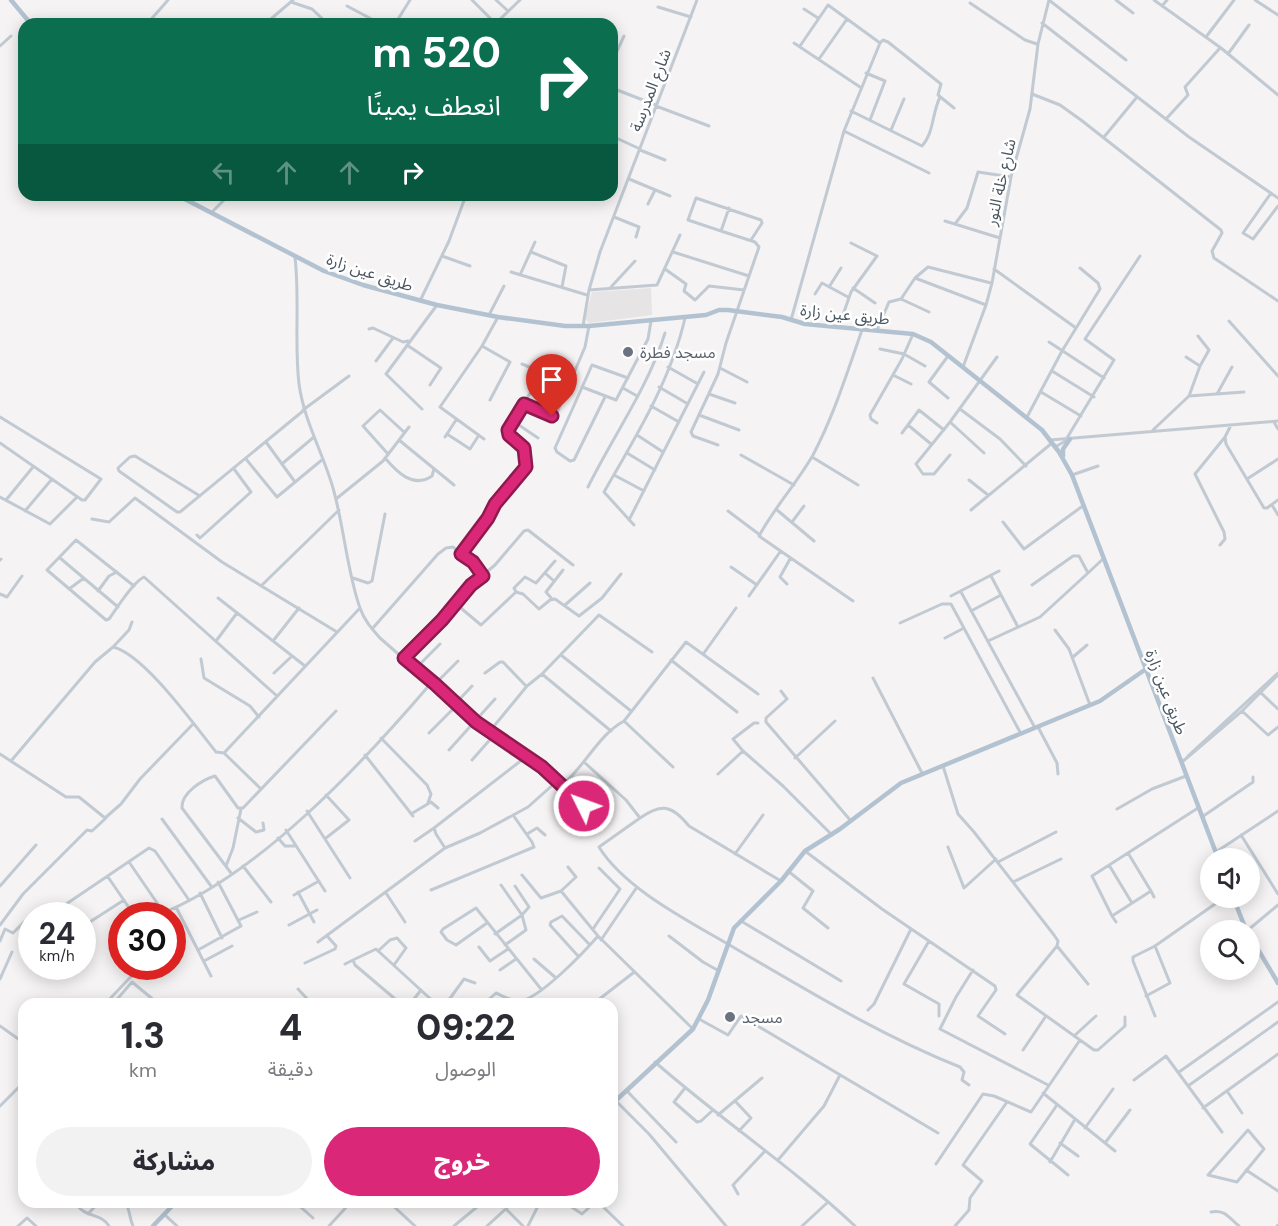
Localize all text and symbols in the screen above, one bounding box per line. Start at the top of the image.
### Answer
text: 520 m [372,25,501,80]
icon: right [522,42,600,120]
street label: شارع المدرسة [625,46,678,135]
text: انعطف يمينًا [366,88,501,123]
street label: شارع خلة النور [980,137,1023,229]
icon: left [207,156,240,189]
icon: ahead [270,156,303,189]
icon: ahead [333,156,366,189]
icon: right [396,156,429,189]
street label: طريق عين زارة [324,249,416,296]
street label: طريق عين زارة [799,299,891,330]
place label: مسجد فطرة [640,342,716,363]
marker: مسجد فطرة [621,345,635,359]
pin [526,354,577,416]
icon: arrive [535,363,568,396]
street label: طريق عين زارة [1141,647,1192,738]
position arrow [552,774,616,838]
map controls [1200,848,1260,980]
button: sound [1200,848,1260,908]
speed limit sign: 30 [108,902,186,980]
text: 24 [39,914,75,953]
button: search [1200,920,1260,980]
text: km/h [39,946,75,966]
text: 4 [279,1004,302,1051]
text: 09:22 [416,1004,515,1051]
place label: مسجد [742,1007,783,1028]
marker: مسجد [723,1010,737,1024]
text: 1.3 [121,1012,165,1059]
text: دقيقة [268,1056,313,1082]
text: الوصول [435,1056,496,1082]
text: km [129,1057,157,1083]
button: مشاركة [36,1127,312,1196]
button: خروج [324,1127,600,1196]

